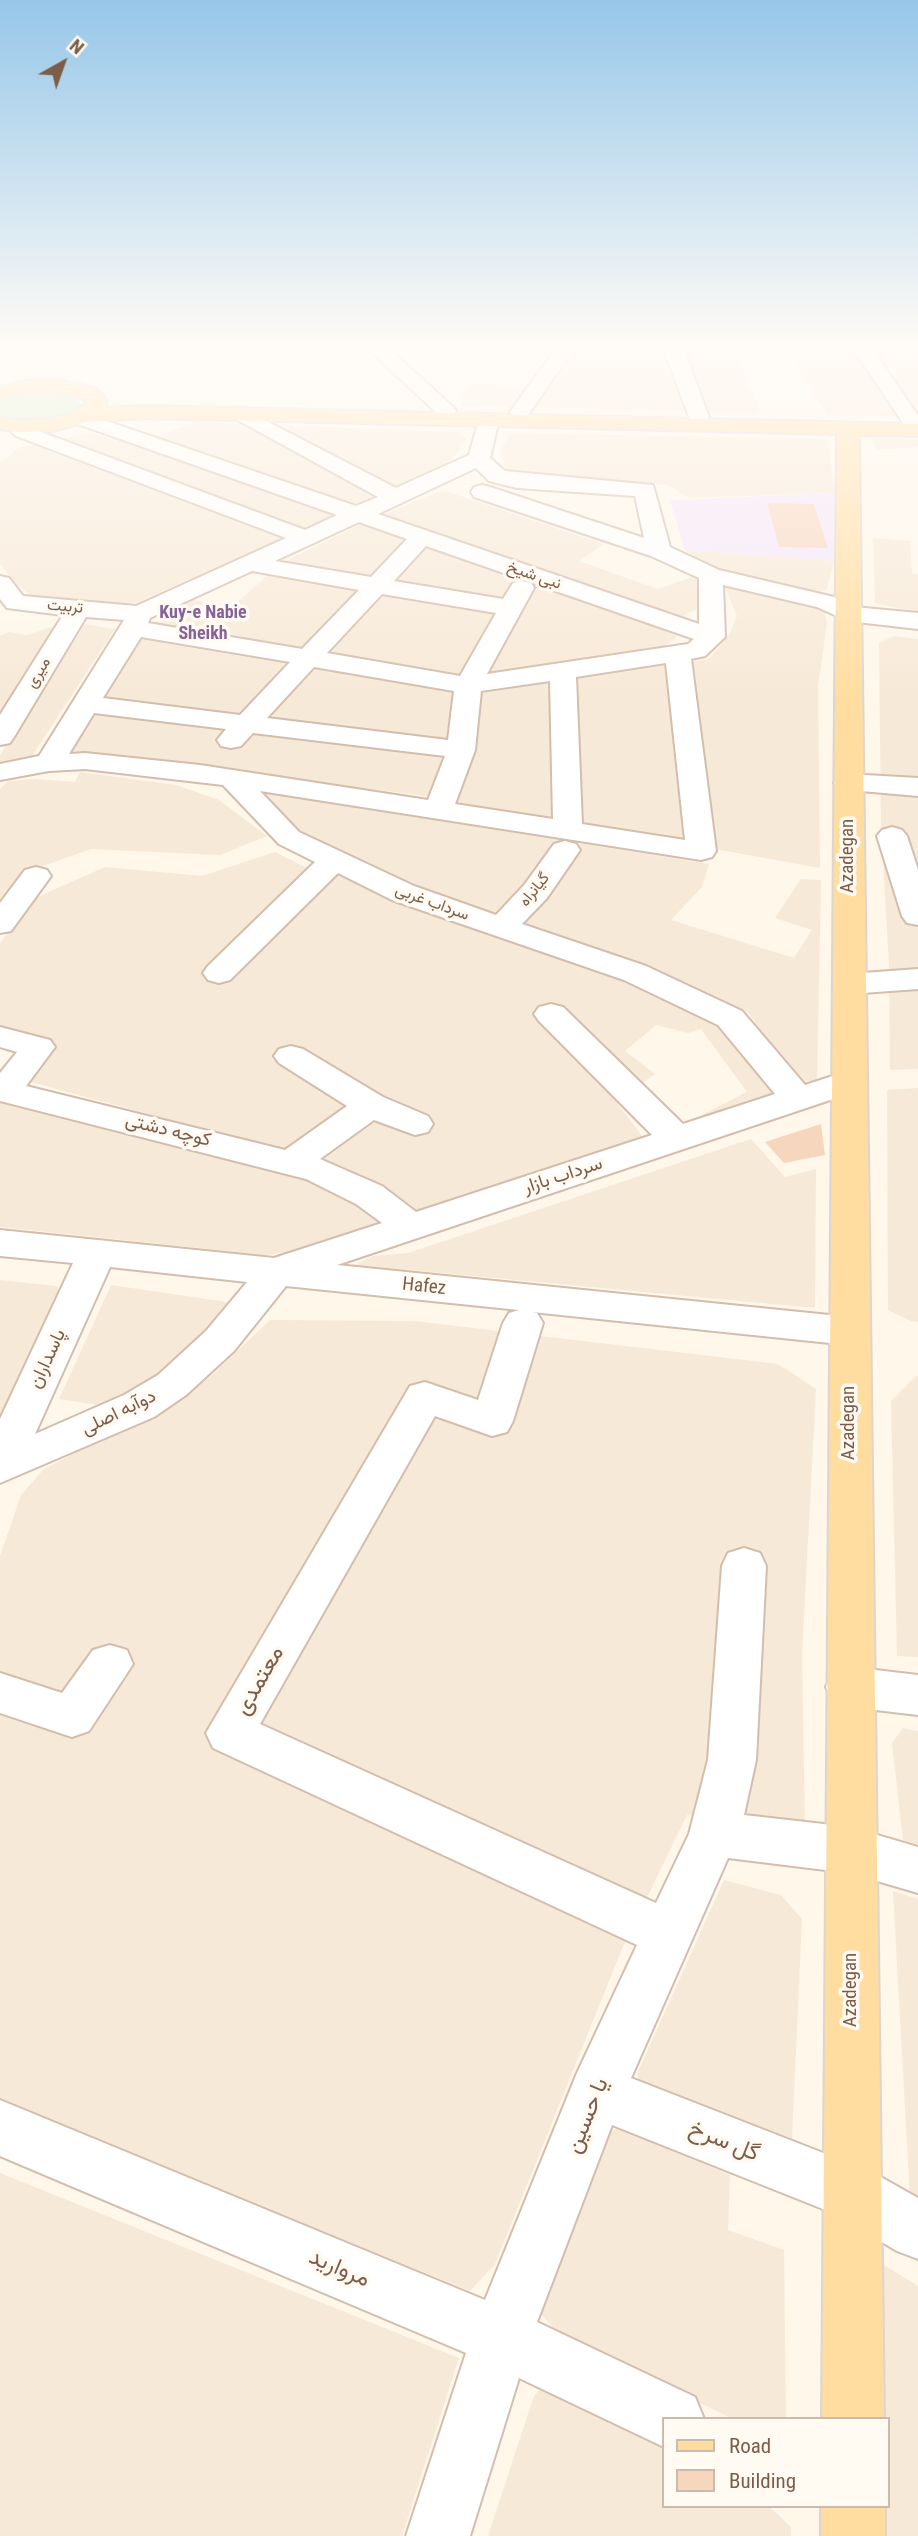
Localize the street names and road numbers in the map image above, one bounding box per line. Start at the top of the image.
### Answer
street label: نبی شیخ [504,558,564,594]
street label: تربیت [46,596,84,618]
street label: میری [22,654,56,692]
street label: Azadegan [837,819,859,893]
street label: گیانراه [516,869,554,911]
street label: سرداب غربی [392,881,472,925]
street label: کوچه دشتی [123,1109,213,1153]
street label: سرداب بازار [520,1152,606,1200]
street label: Hafez [401,1273,447,1301]
street label: پاسداران [24,1326,72,1392]
street label: دوآبه اصلی [78,1385,160,1441]
street label: Azadegan [838,1386,860,1460]
street label: معتمدی [229,1641,291,1721]
street label: Azadegan [840,1953,862,2027]
street label: یا حسین [560,2074,616,2158]
street label: گل سرخ [685,2115,763,2169]
street label: مروارید [304,2244,374,2294]

